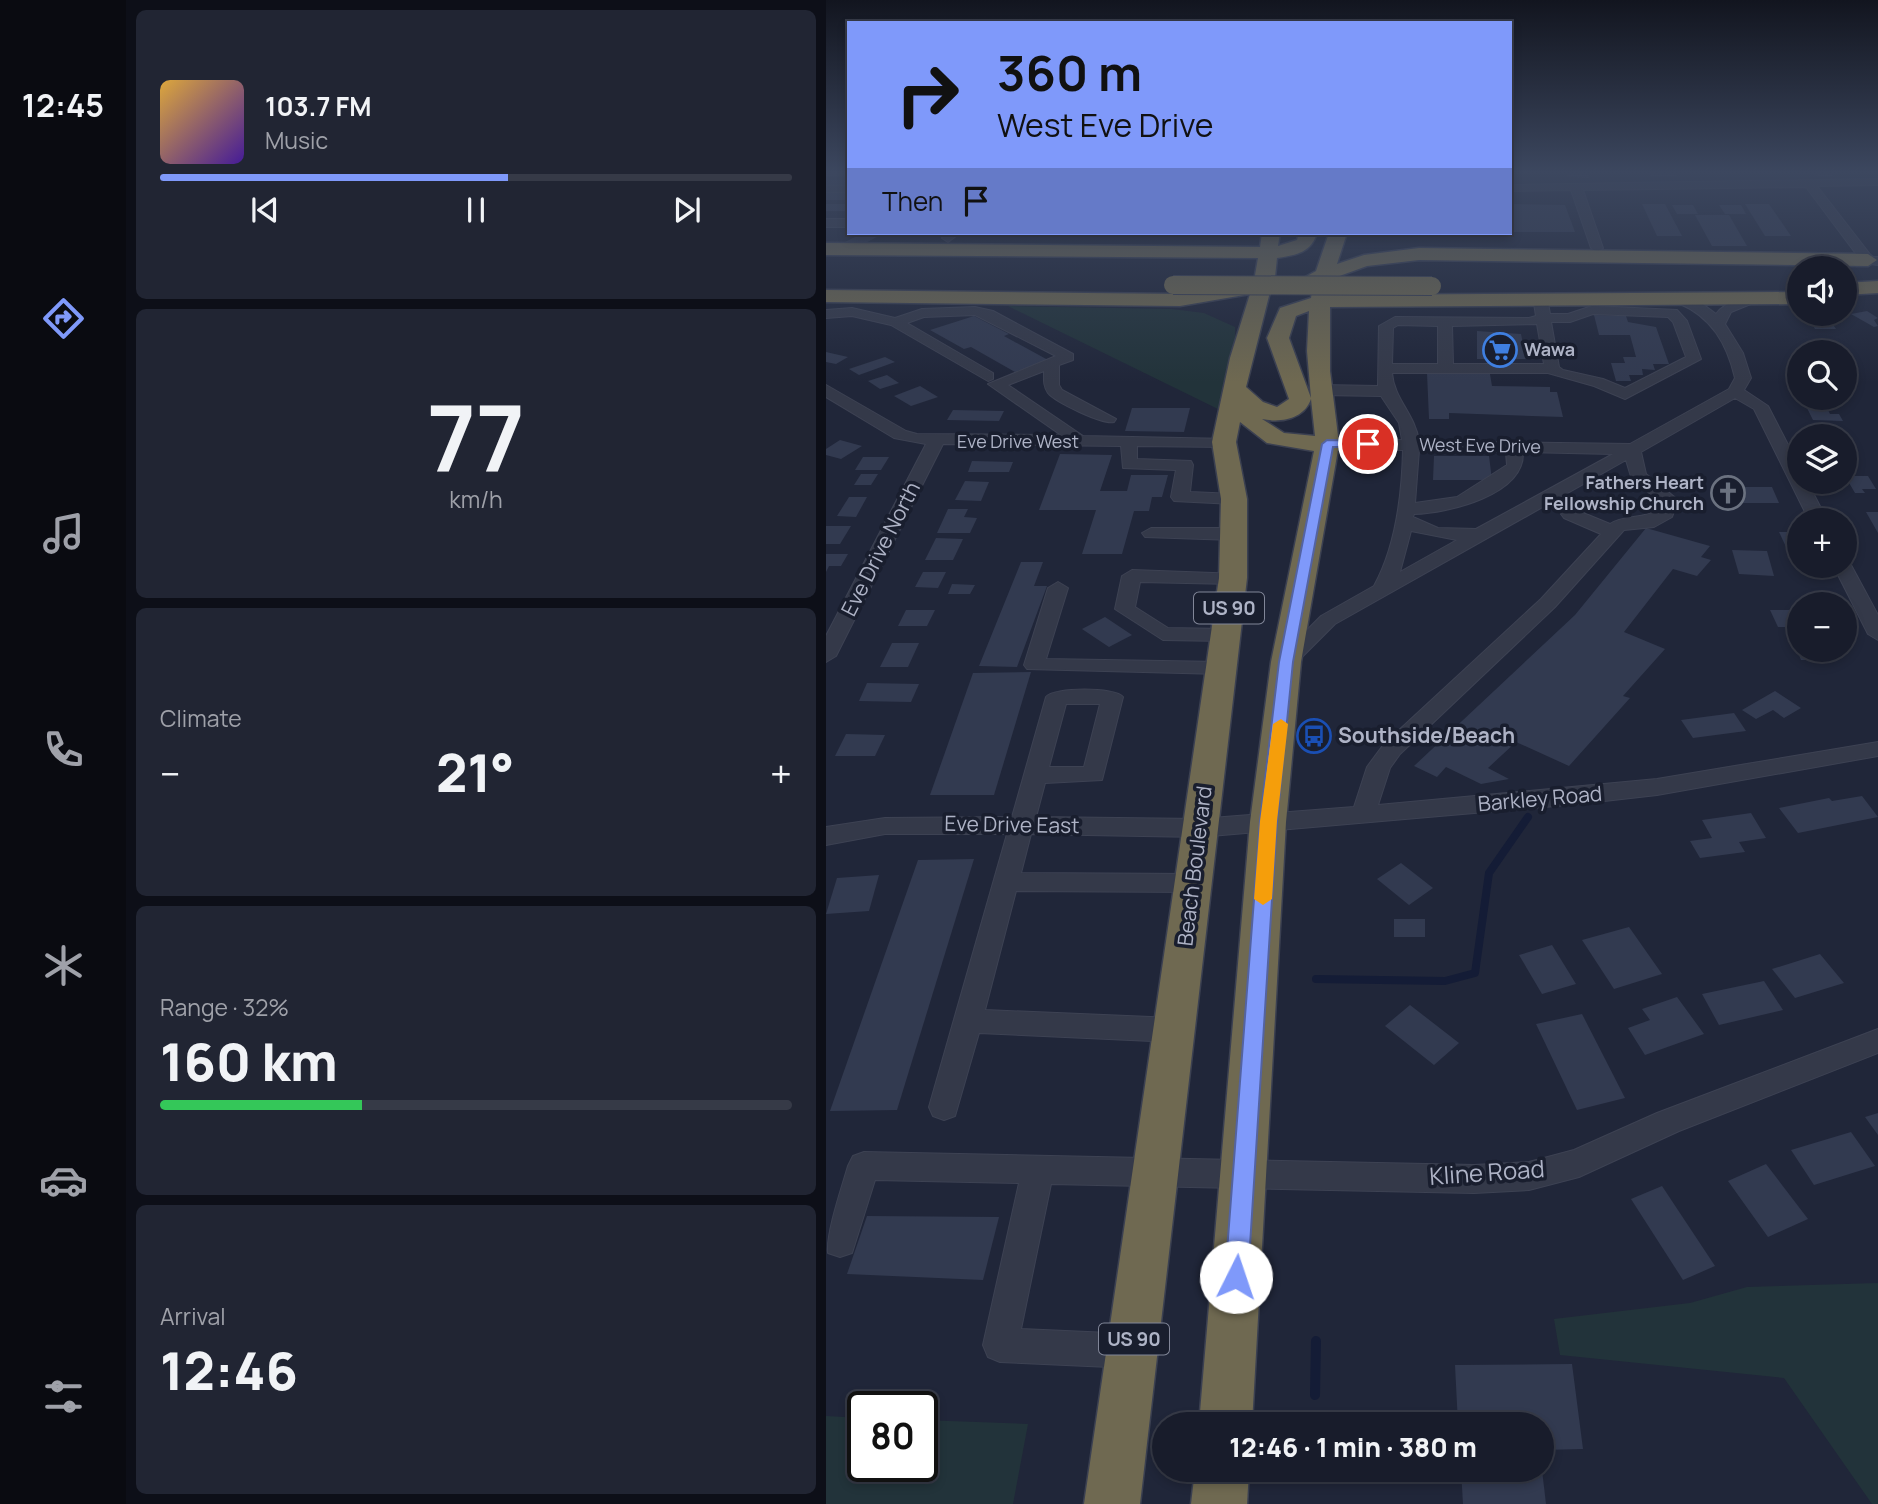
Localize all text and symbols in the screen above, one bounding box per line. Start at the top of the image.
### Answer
text: 360 m [997,39,1142,106]
icon: right [882,49,973,140]
text: 12:45 [22,83,104,127]
text: 103.7 FM [265,88,371,124]
text: West Eve Drive [997,103,1214,147]
text: Music [265,124,328,156]
icon: arrive [957,182,995,220]
text: Then [882,183,943,219]
icon: previous [246,191,284,229]
icon: pause [457,191,495,229]
icon: next [668,191,706,229]
map controls [1787,256,1857,662]
button: sound [1787,256,1857,326]
icon: directions [39,294,88,343]
supermarket icon: Wawa [1481,331,1519,369]
place label: Wawa [1524,337,1575,361]
button: search [1787,340,1857,410]
text: 77 [427,375,525,499]
pin [1338,414,1398,474]
button: layers [1787,424,1857,494]
icon: arrive [1349,425,1387,463]
street label: Eve Drive West [957,429,1079,453]
street label: West Eve Drive [1419,432,1541,458]
place label: Fathers Heart Fellowship Church [1544,470,1704,515]
church icon: Fathers Heart Fellowship Church [1709,474,1747,512]
street label: Eve Drive North [834,477,926,621]
text: km/h [449,483,503,515]
button: + [1787,508,1857,578]
icon: music [39,509,88,558]
button: − [1787,592,1857,662]
road number: US 90 [1194,593,1264,624]
text: Climate [160,702,242,734]
bus stop icon: Southside/Beach [1295,717,1333,755]
place label: Southside/Beach [1338,721,1515,749]
icon: phone [39,725,88,774]
text: 21° [436,737,515,808]
text: − [160,747,181,799]
text: + [770,747,792,799]
street label: Barkley Road [1477,779,1603,817]
street label: Beach Boulevard [1170,784,1218,947]
street label: Eve Drive East [944,809,1080,839]
icon: climate [39,941,88,990]
text: Range · 32% [160,991,289,1023]
text: 160 km [160,1026,338,1097]
street label: Kline Road [1428,1151,1546,1192]
icon: car [39,1156,88,1205]
position arrow [1199,1240,1273,1314]
text: Arrival [160,1300,226,1332]
road number: US 90 [1099,1324,1169,1354]
text: 12:46 [160,1335,298,1406]
icon: filters [39,1372,88,1421]
speed limit sign: 80 [847,1391,938,1482]
text: 12:46 · 1 min · 380 m [1229,1429,1477,1465]

